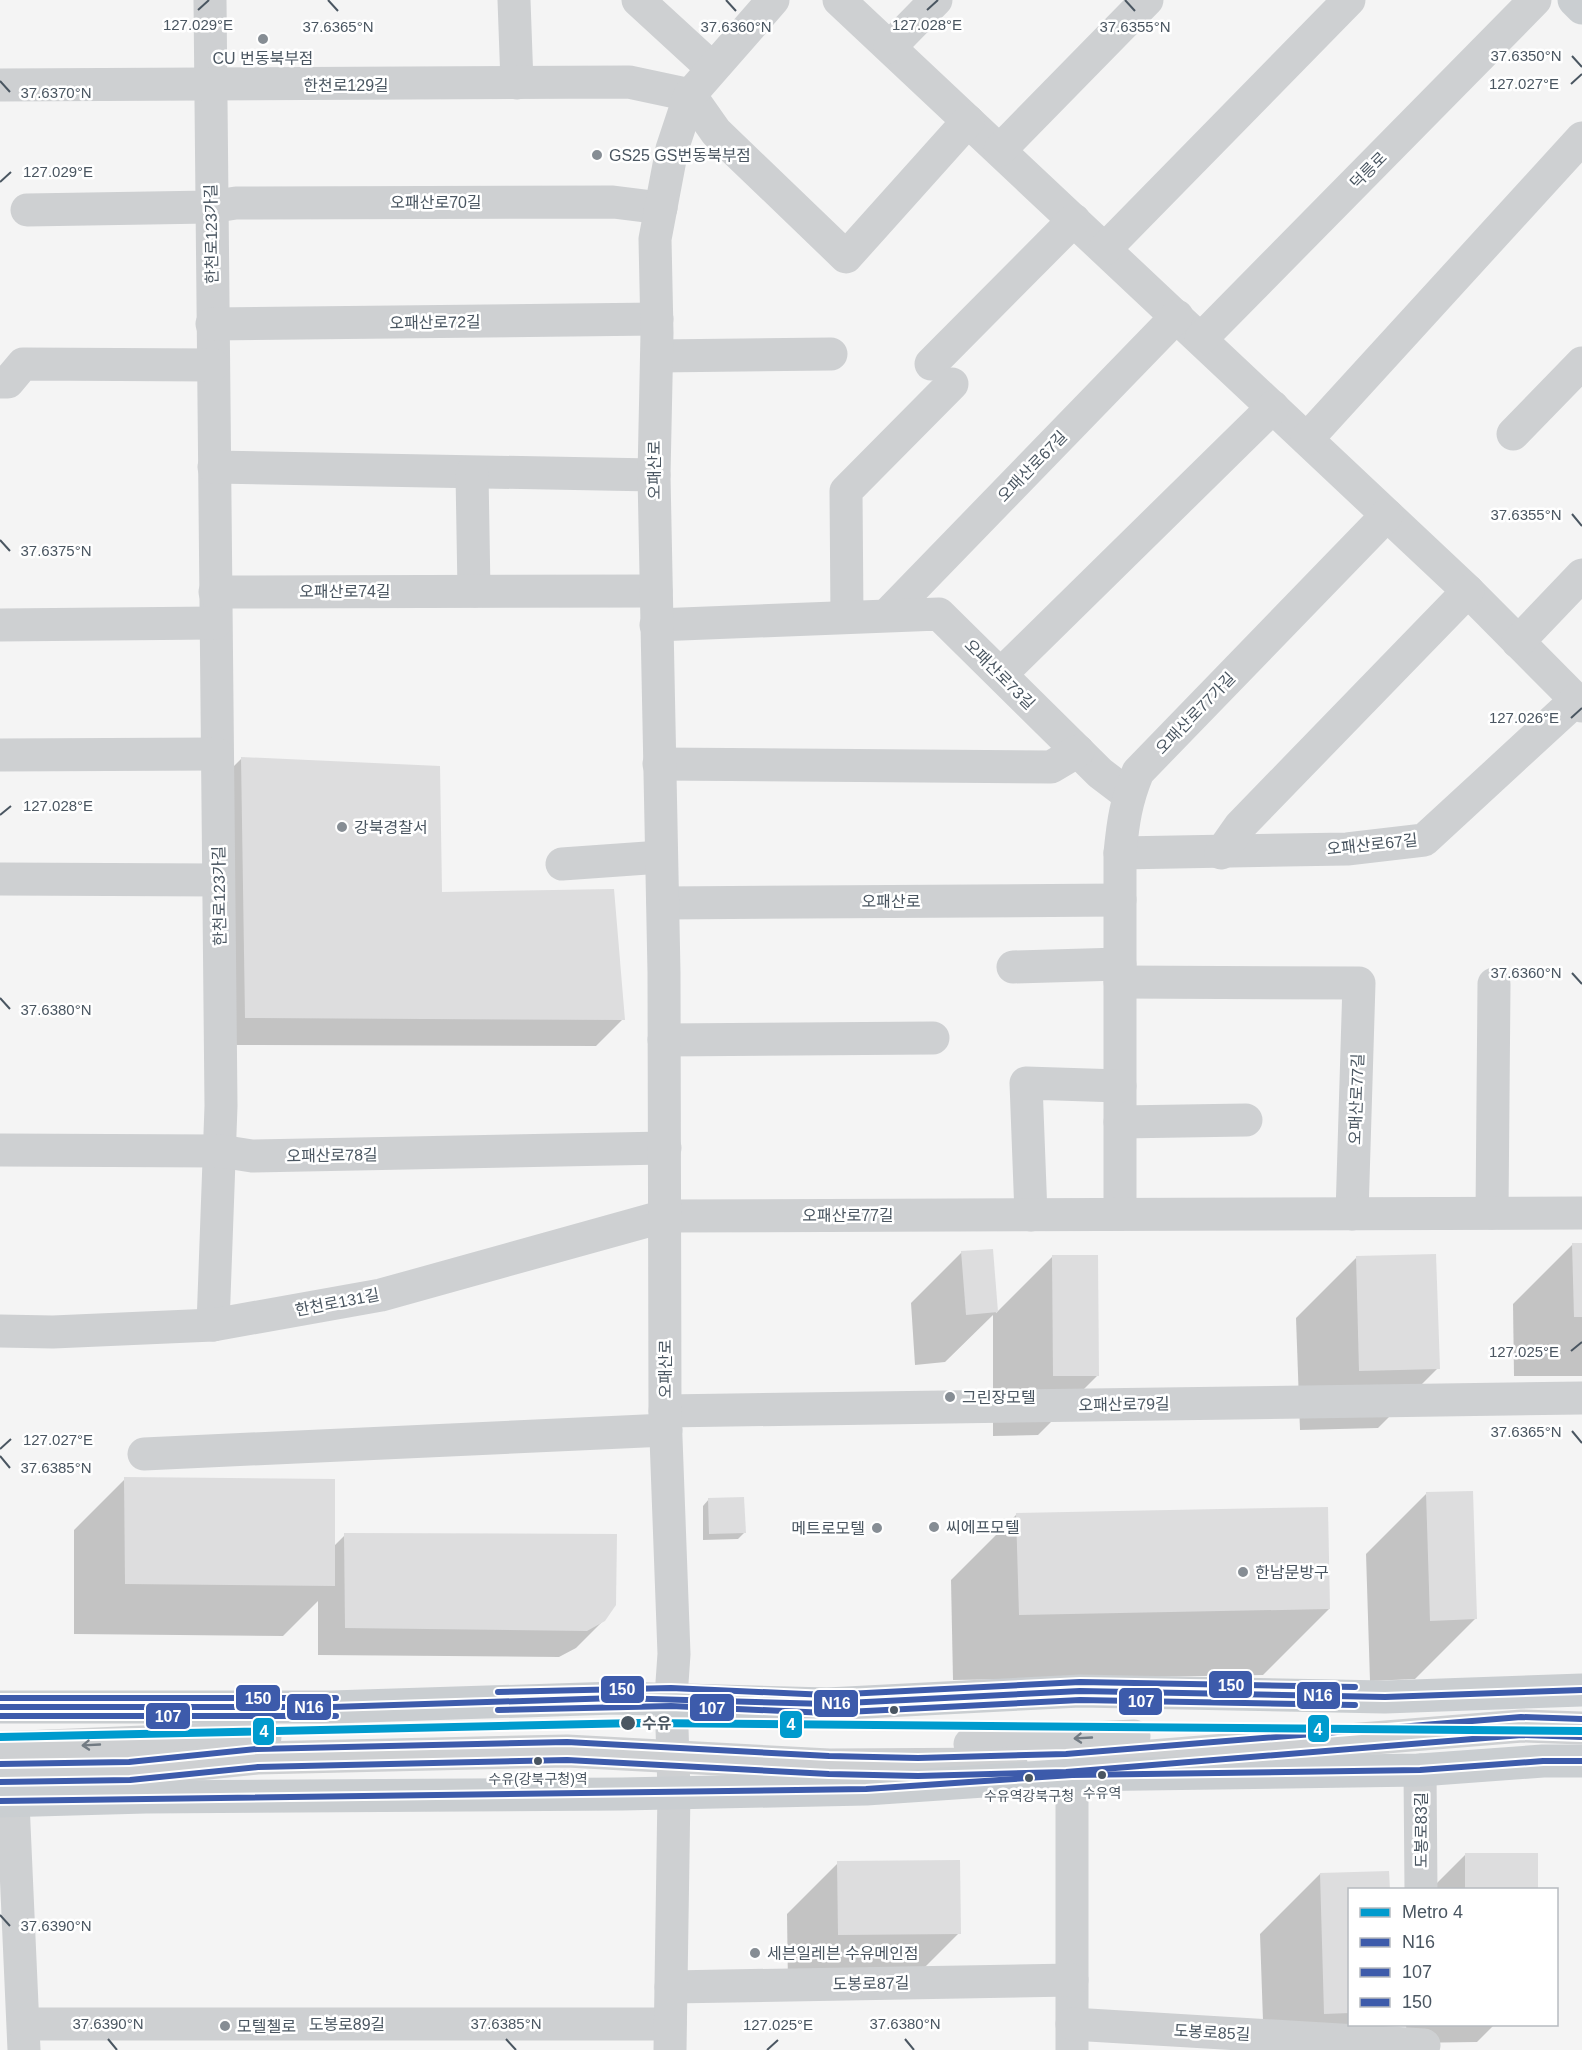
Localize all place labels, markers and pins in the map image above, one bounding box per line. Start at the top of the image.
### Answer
marker: CU 번동북부점 [256,32,270,46]
place label: CU 번동북부점 [212,50,314,67]
place label: GS25 GS번동북부점 [609,147,751,164]
marker: GS25 GS번동북부점 [590,148,604,162]
place label: 강북경찰서 [354,819,428,836]
marker: 강북경찰서 [335,820,349,834]
place label: 그린장모텔 [962,1389,1036,1406]
marker: 그린장모텔 [943,1390,957,1404]
place label: 씨에프모텔 [946,1519,1020,1536]
place label: 메트로모텔 [791,1520,865,1537]
marker: 씨에프모텔 [927,1520,941,1534]
marker: 메트로모텔 [870,1521,884,1535]
place label: 한남문방구 [1255,1564,1329,1581]
marker: 한남문방구 [1236,1565,1250,1579]
unlabelled marker [888,1704,900,1716]
marker: 수유 [619,1714,637,1732]
place label: 수유 [642,1715,672,1732]
marker: 수유(강북구청)역 [532,1755,544,1767]
marker: 수유역 [1096,1769,1108,1781]
place label: 수유(강북구청)역 [488,1771,588,1787]
marker: 수유역강북구청 [1023,1772,1035,1784]
place label: 수유역 [1083,1785,1121,1801]
place label: 수유역강북구청 [984,1788,1074,1804]
place label: 세븐일레븐 수유메인점 [767,1945,919,1962]
marker: 세븐일레븐 수유메인점 [748,1946,762,1960]
place label: 모텔첼로 [237,2018,296,2035]
marker: 모텔첼로 [218,2019,232,2033]

